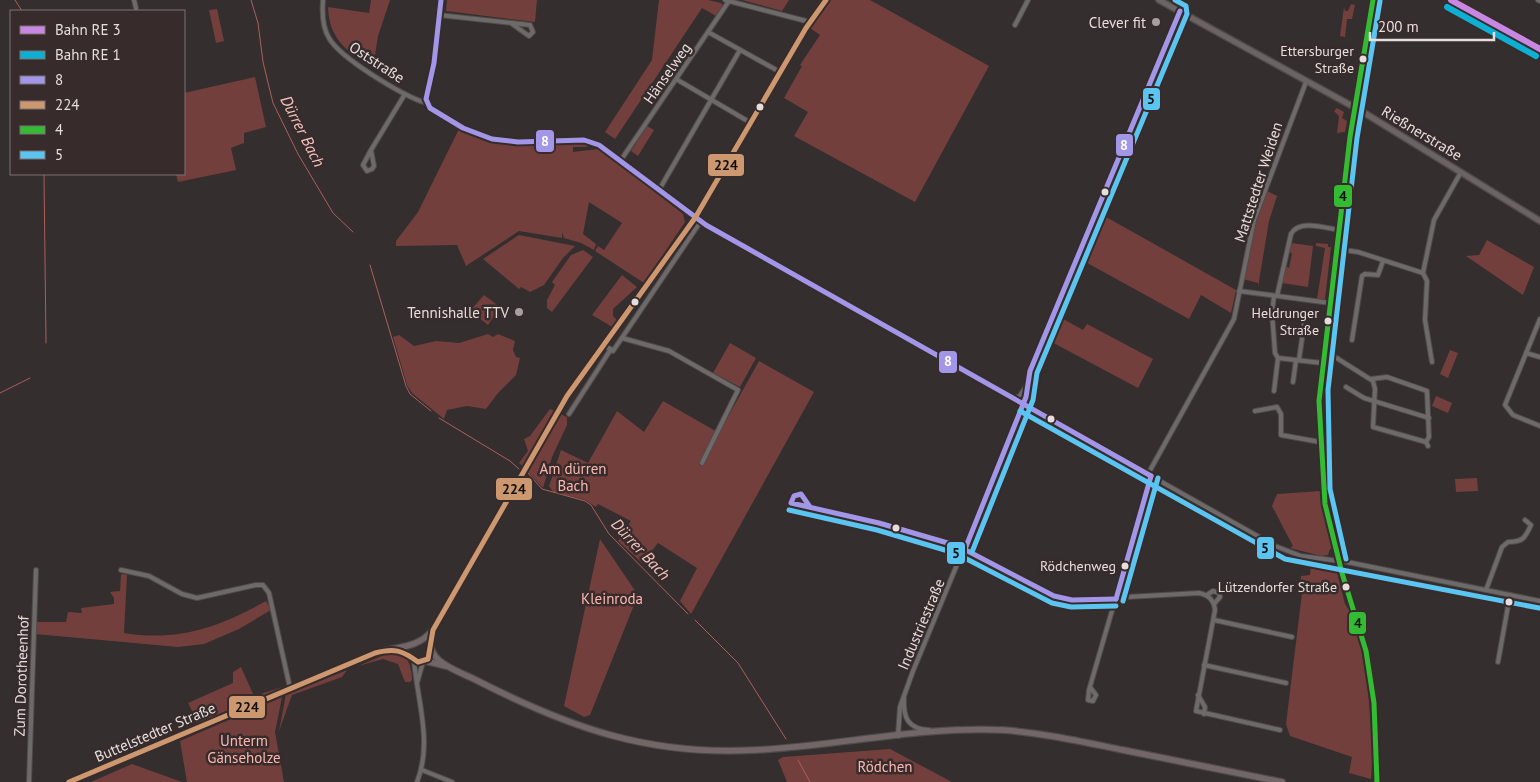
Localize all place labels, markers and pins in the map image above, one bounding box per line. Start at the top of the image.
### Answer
place label: Clever fit [1089,13,1146,32]
marker: Clever fit [1150,16,1162,28]
place label: Ettersburger Straße [1280,42,1354,77]
marker: Ettersburger Straße [1358,54,1368,64]
unlabelled marker [755,102,765,112]
unlabelled marker [1100,187,1110,197]
unlabelled marker [630,297,640,307]
place label: Tennishalle TTV [407,303,509,322]
place label: Heldrunger Straße [1252,304,1319,339]
marker: Tennishalle TTV [513,306,525,318]
marker: Heldrunger Straße [1323,316,1333,326]
unlabelled marker [1046,414,1056,424]
unlabelled marker [891,523,901,533]
place label: Rödchenweg [1040,557,1116,575]
marker: Rödchenweg [1120,561,1130,571]
place label: Lützendorfer Straße [1218,578,1337,596]
marker: Lützendorfer Straße [1341,582,1351,592]
unlabelled marker [1504,597,1514,607]

